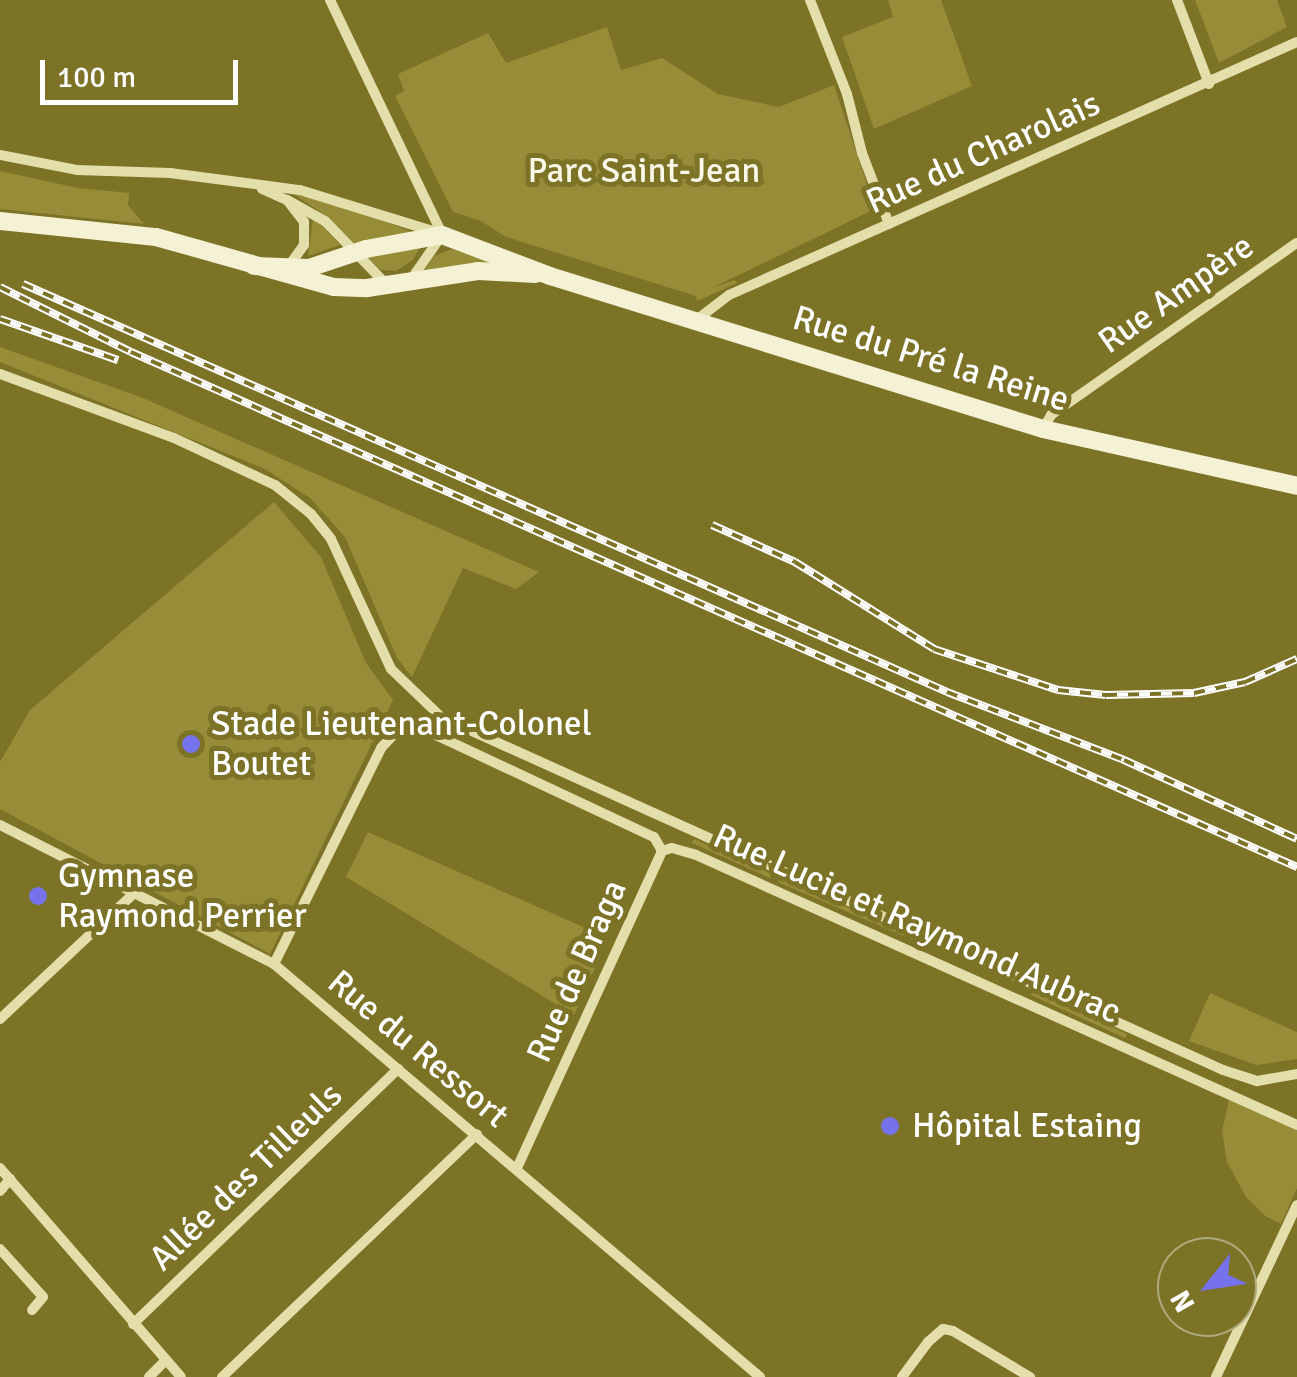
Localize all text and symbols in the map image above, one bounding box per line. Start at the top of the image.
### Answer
scale bar [45,40,242,102]
text: 100 m [57,59,136,96]
street label: Rue du Charolais [860,83,1106,223]
park label: Parc Saint-Jean [528,150,760,192]
street label: Rue Ampère [1090,225,1262,363]
street label: Rue du Pré la Reine [788,297,1074,421]
place label: Stade Lieutenant-Colonel Boutet [211,703,592,785]
marker: Stade Lieutenant-Colonel Boutet [180,733,202,755]
street label: Rue Lucie et Raymond Aubrac [707,815,1127,1033]
place label: Gymnase Raymond Perrier [58,855,307,937]
street label: Rue de Braga [518,873,636,1069]
marker: Gymnase Raymond Perrier [27,885,49,907]
street label: Rue du Ressort [319,961,517,1137]
street label: Allée des Tilleuls [141,1075,351,1279]
place label: Hôpital Estaing [912,1105,1142,1147]
marker: Hôpital Estaing [877,1113,903,1139]
north arrow [1157,1237,1257,1337]
text: N [1163,1284,1202,1318]

